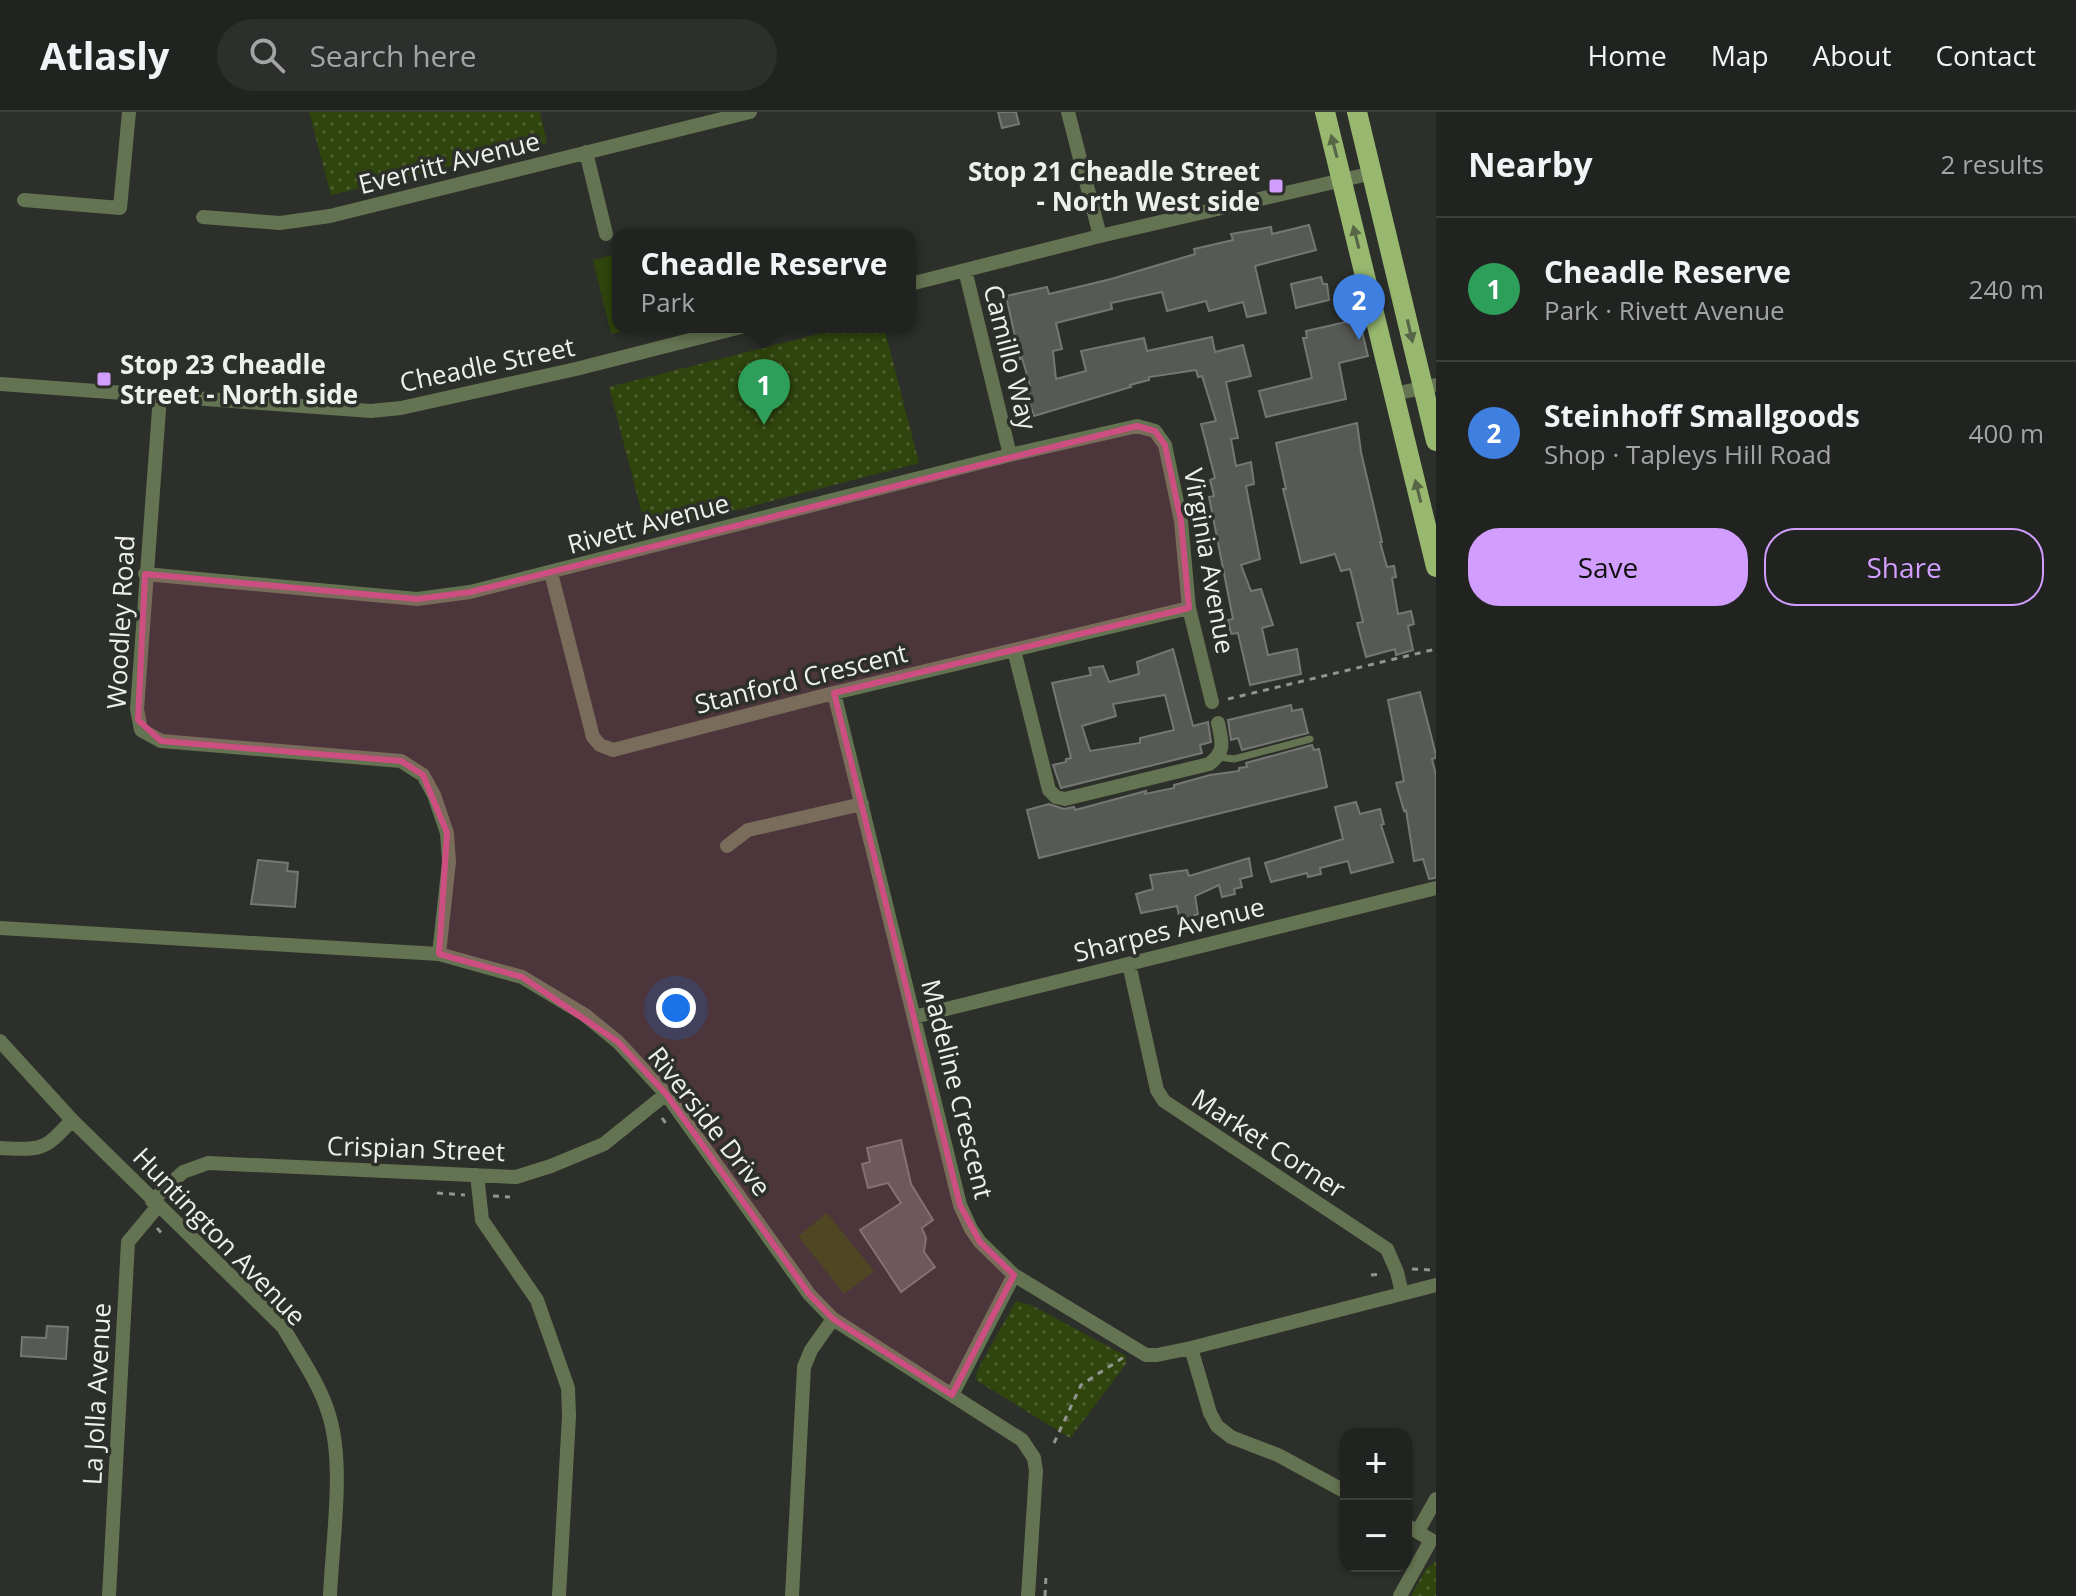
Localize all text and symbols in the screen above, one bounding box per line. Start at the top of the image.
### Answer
search box [217,19,777,91]
text: Atlasly [40,29,169,81]
icon: search [245,33,289,77]
text: Search here [309,35,477,76]
text: Home [1588,36,1667,74]
text: Map [1711,36,1769,74]
text: About [1813,36,1891,74]
text: Contact [1935,36,2036,74]
street label: Everritt Avenue [355,122,543,202]
one-way arrow [1327,133,1339,158]
text: Nearby [1468,141,1593,187]
text: 2 results [1941,146,2044,182]
place label: Stop 21 Cheadle Street - North West side [968,153,1260,219]
marker: Stop 21 Cheadle Street - North West side [1267,177,1285,195]
one-way arrow [1350,224,1362,249]
popup [612,229,916,333]
text: Cheadle Reserve [641,243,887,284]
text: Cheadle Reserve [1544,251,1791,292]
text: 1 [1487,271,1501,307]
text: 240 m [1969,271,2044,307]
pin: 2 [1333,274,1385,340]
street label: Camillo Way [976,281,1047,434]
text: Park [641,284,695,320]
text: Park · Rivett Avenue [1544,292,1785,328]
one-way arrow [1404,318,1416,343]
street label: Cheadle Street [396,328,578,400]
place label: Stop 23 Cheadle Street - North side [120,346,358,412]
pin: 1 [738,359,790,425]
marker: Stop 23 Cheadle Street - North side [95,370,113,388]
text: Steinhoff Smallgoods [1544,395,1860,436]
text: 2 [1487,415,1501,451]
text: 400 m [1969,415,2044,451]
text: Shop · Tapleys Hill Road [1544,436,1832,472]
street label: Virginia Avenue [1176,465,1244,657]
one-way arrow [1411,478,1424,503]
street label: Rivett Avenue [563,484,733,562]
button: Save [1468,528,1748,606]
button: Share [1764,528,2044,606]
street label: Woodley Road [97,534,143,710]
street label: Stanford Crescent [691,634,911,722]
street label: Sharpes Avenue [1070,888,1268,970]
street label: Madeline Crescent [913,975,1003,1203]
your location [656,988,696,1028]
street label: Riverside Drive [640,1039,780,1203]
street label: Market Corner [1185,1080,1353,1206]
street label: Crispian Street [326,1127,506,1169]
street label: Huntington Avenue [125,1139,315,1333]
street label: La Jolla Avenue [73,1302,119,1486]
map controls [1340,1428,1412,1572]
button: + [1340,1428,1412,1500]
button: − [1340,1500,1412,1572]

